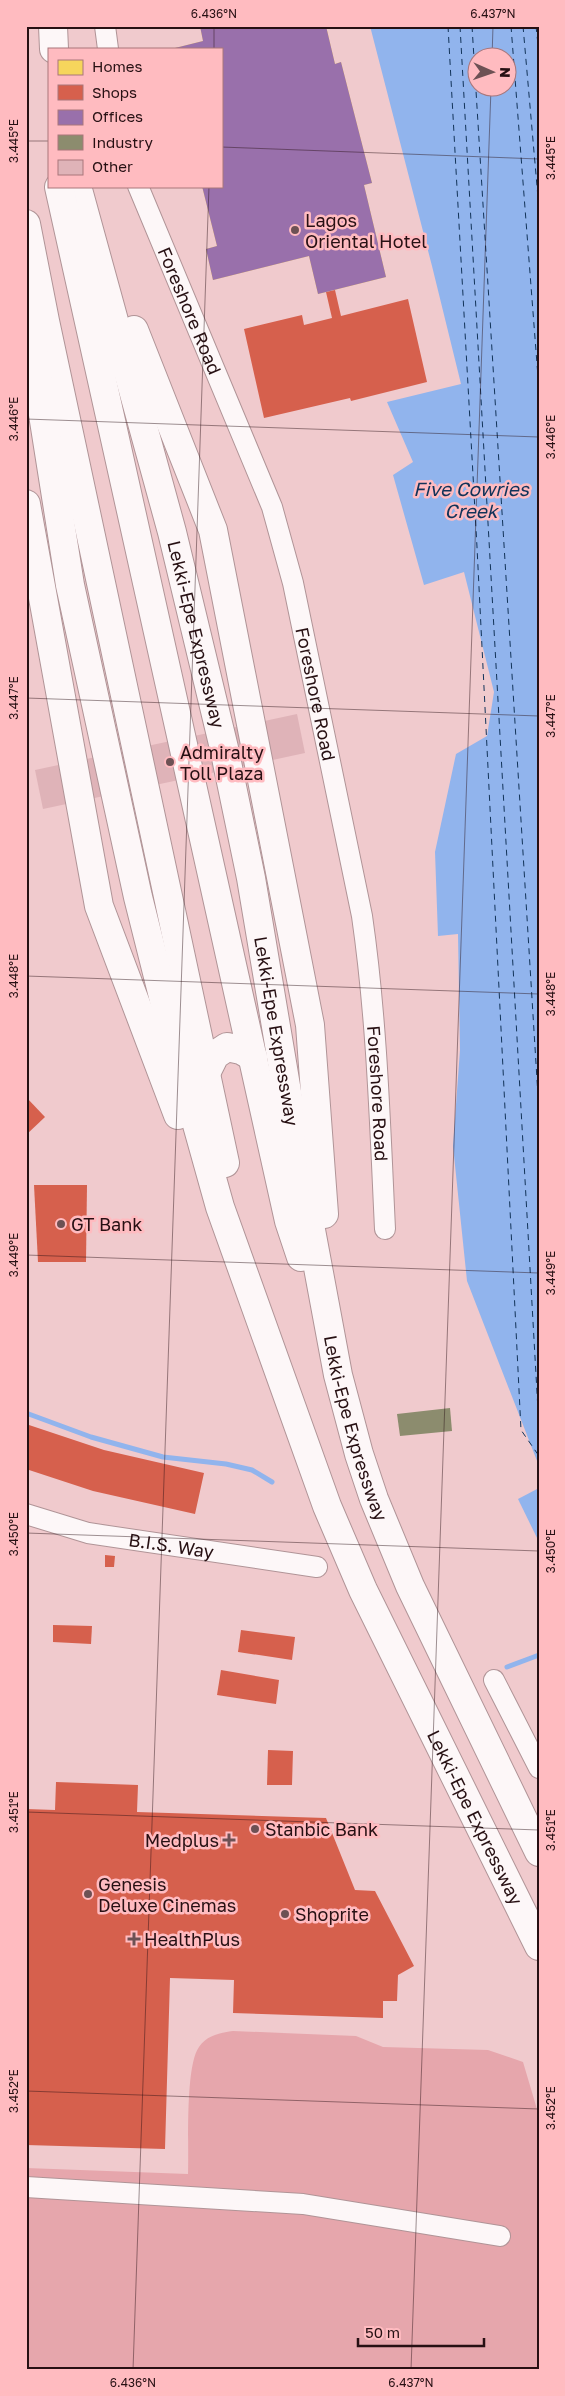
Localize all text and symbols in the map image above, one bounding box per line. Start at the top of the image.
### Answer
text: 6.436°N [191,6,237,21]
text: 6.437°N [470,6,516,21]
legend [48,48,222,188]
north arrow [468,48,518,98]
text: Homes [92,57,142,75]
text: N [497,67,514,78]
text: Shops [92,83,137,101]
text: Offices [92,107,143,125]
text: 3.445°E [6,119,21,163]
text: Industry [92,133,153,151]
text: 3.445°E [543,136,558,180]
text: Other [92,157,133,175]
place label: Lagos Oriental Hotel [305,209,427,252]
marker: Lagos Oriental Hotel [289,224,301,236]
street label: Foreshore Road [154,244,226,378]
text: 3.446°E [6,397,21,441]
text: 3.446°E [543,415,558,459]
water label: Five Cowries Creek [413,477,530,522]
street label: Lekki-Epe Expressway [163,538,230,730]
street label: Foreshore Road [291,625,341,763]
text: 3.447°E [6,676,21,720]
text: 3.447°E [543,694,558,738]
place label: Admiralty Toll Plaza [180,741,264,784]
marker: Admiralty Toll Plaza [164,756,176,768]
street label: Lekki-Epe Expressway [250,935,304,1128]
text: 3.448°E [6,954,21,998]
text: 3.448°E [543,972,558,1016]
street label: Foreshore Road [363,1025,393,1162]
place label: GT Bank [71,1213,142,1235]
marker: GT Bank [55,1218,67,1230]
text: 3.449°E [6,1233,21,1277]
text: 3.449°E [543,1251,558,1295]
street label: Lekki-Epe Expressway [320,1333,393,1524]
text: 3.450°E [6,1512,21,1556]
street label: B.I.S. Way [127,1528,215,1563]
text: 3.450°E [543,1529,558,1573]
street label: Lekki-Epe Expressway [423,1726,528,1908]
text: 3.451°E [6,1791,21,1833]
text: 3.451°E [543,1809,558,1851]
place label: Stanbic Bank [265,1818,378,1840]
marker: Stanbic Bank [249,1823,261,1835]
place label: Medplus [145,1829,219,1851]
marker: Medplus [223,1834,235,1846]
place label: Genesis Deluxe Cinemas [98,1873,236,1916]
marker: Genesis Deluxe Cinemas [82,1888,94,1900]
place label: Shoprite [295,1903,369,1925]
marker: Shoprite [279,1908,291,1920]
place label: HealthPlus [144,1928,240,1950]
marker: HealthPlus [128,1933,140,1945]
text: 3.452°E [6,2069,21,2113]
text: 3.452°E [543,2086,558,2130]
scale bar [358,2316,484,2348]
text: 50 m [365,2323,400,2341]
text: 6.436°N [110,2375,156,2390]
text: 6.437°N [388,2375,434,2390]

